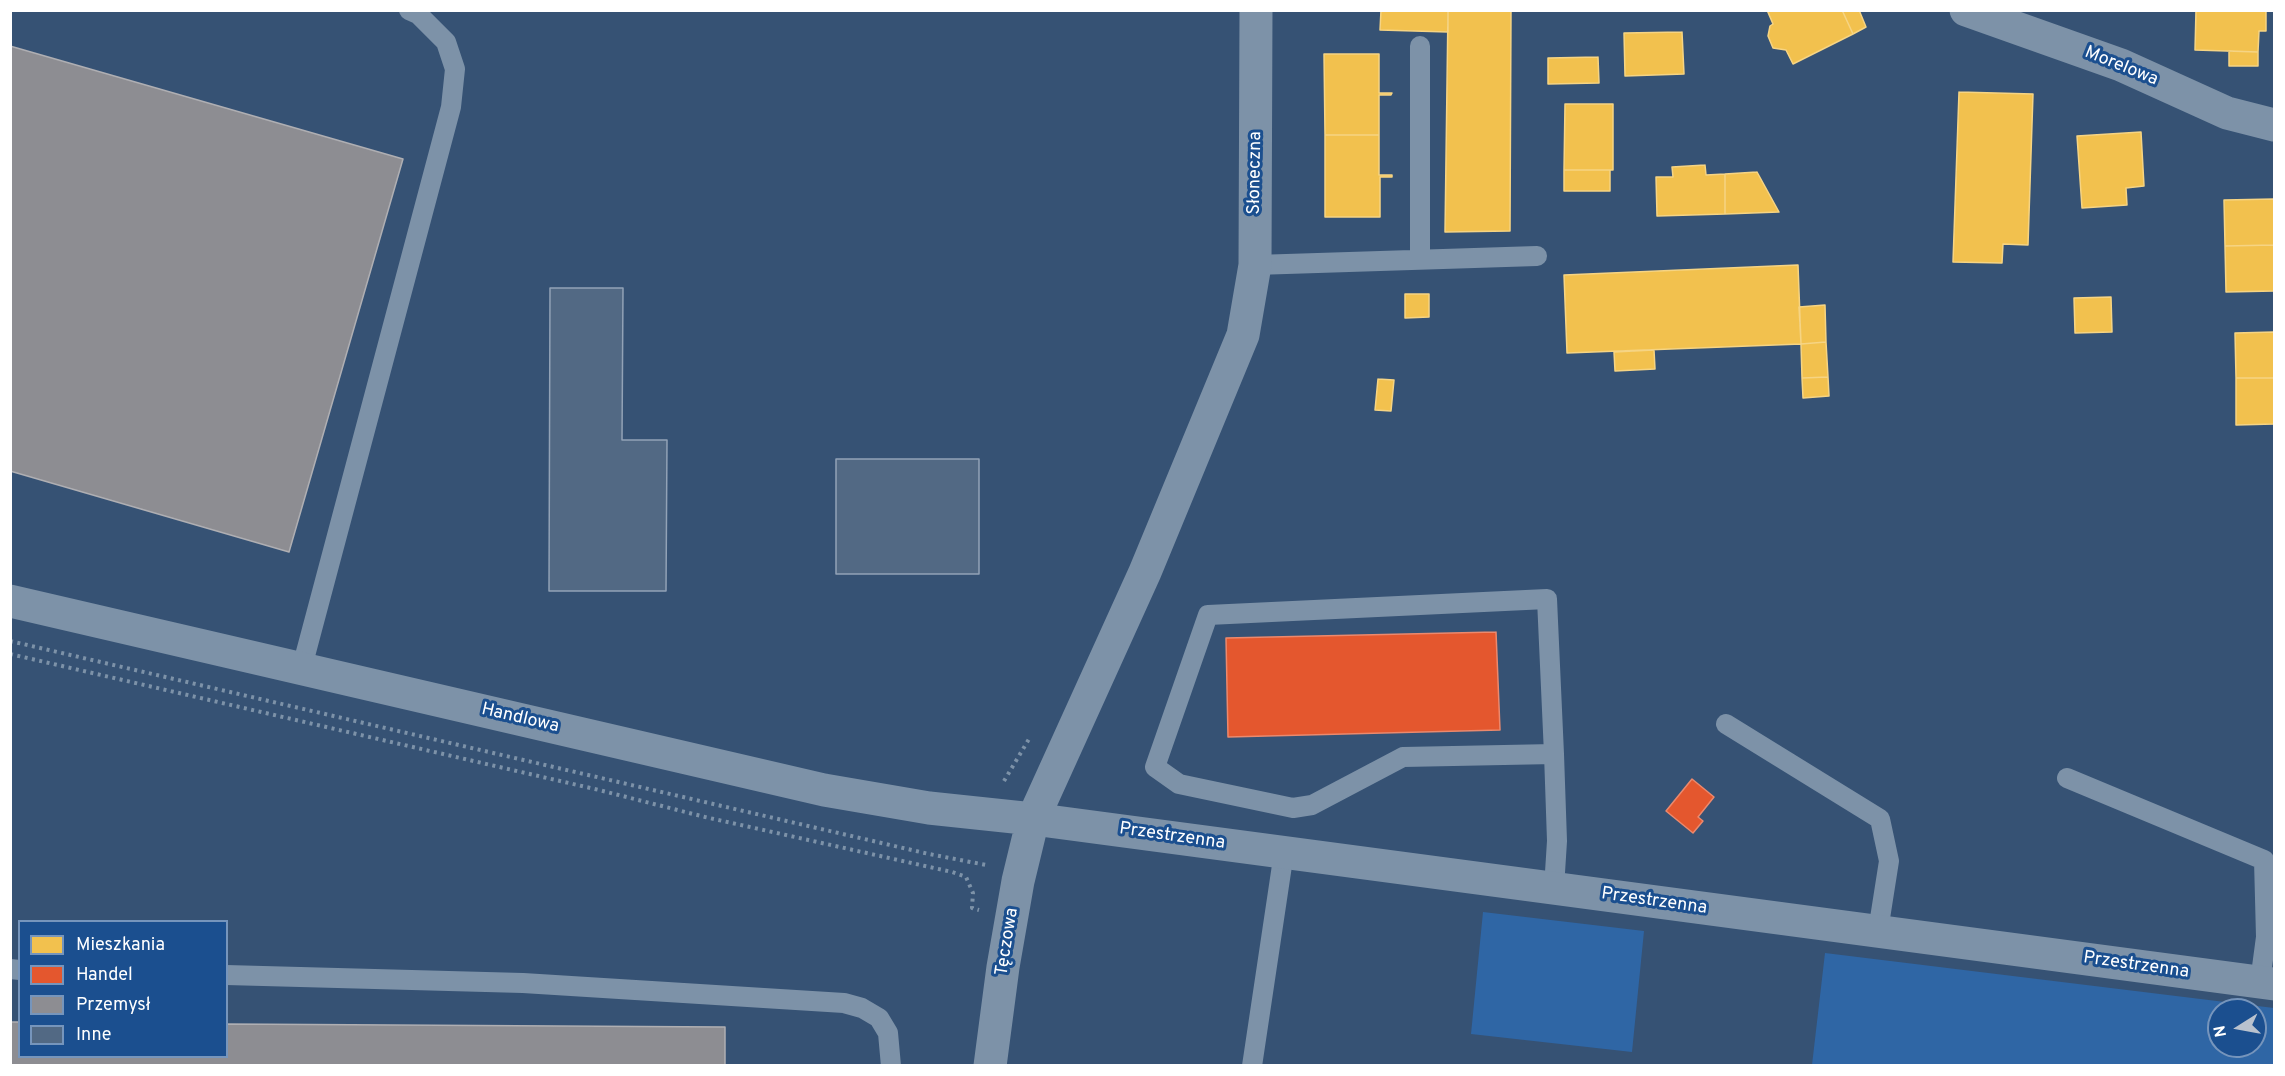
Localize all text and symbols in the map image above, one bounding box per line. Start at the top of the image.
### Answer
street label: Morelowa [2081,42,2161,92]
street label: Słoneczna [1244,131,1268,215]
street label: Handlowa [479,700,561,738]
street label: Przestrzenna [1118,819,1226,855]
street label: Przestrzenna [1600,884,1708,920]
street label: Tęczowa [992,906,1024,978]
legend [18,920,228,1058]
text: Mieszkania [76,934,165,957]
street label: Przestrzenna [2082,948,2190,984]
text: Handel [76,964,133,987]
text: Przemysł [76,994,151,1017]
north arrow [2207,998,2267,1058]
text: Inne [76,1024,112,1047]
text: N [2210,1024,2232,1039]

